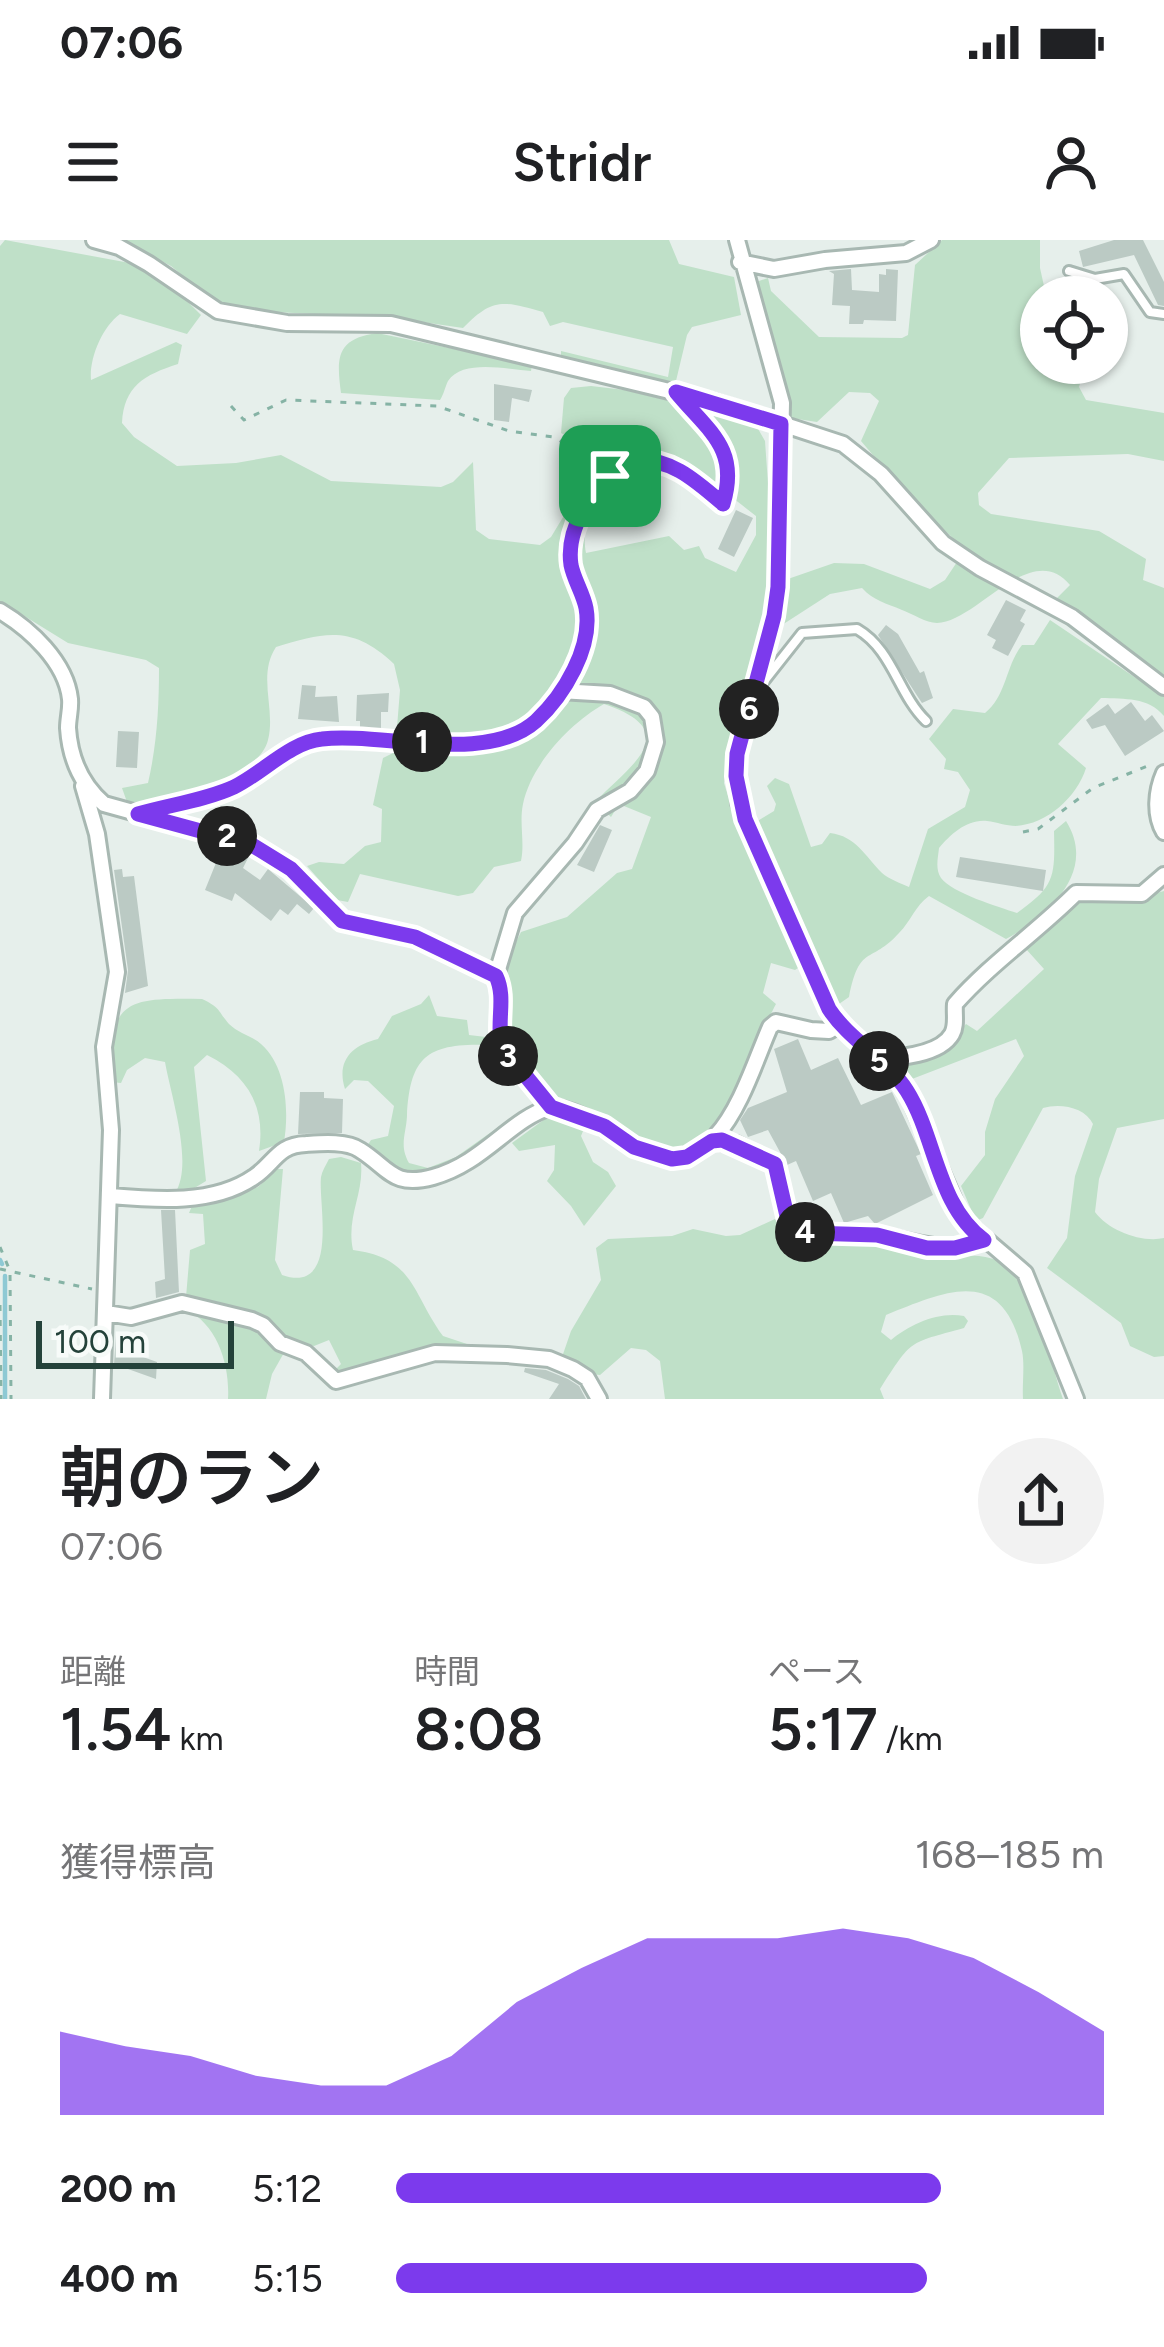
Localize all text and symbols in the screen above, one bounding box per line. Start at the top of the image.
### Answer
text: 07:06 [60,15,183,69]
icon: menu [60,129,126,195]
icon: person [1038,129,1104,195]
text: Stridr [513,130,651,195]
map controls [1020,276,1128,384]
button: locate [1020,276,1128,384]
pin [559,425,661,527]
icon: arrive [577,443,643,509]
pin: 6 [719,679,779,739]
text: 6 [739,689,759,728]
pin: 1 [392,712,452,772]
text: 1 [415,722,429,761]
pin: 2 [197,806,257,866]
text: 2 [217,816,237,855]
pin: 3 [478,1026,538,1086]
pin: 5 [849,1031,909,1091]
text: 3 [499,1036,517,1075]
text: 5 [869,1041,889,1080]
pin: 4 [775,1202,835,1262]
text: 4 [795,1212,815,1251]
scale bar [36,1315,234,1368]
text: 100 m [54,1322,146,1361]
text: 朝のラン [60,1438,324,1518]
button: share [978,1438,1104,1564]
text: 07:06 [60,1523,163,1570]
text: 距離 [60,1652,126,1691]
text: 時間 [414,1652,480,1691]
text: ペース [768,1652,865,1691]
text: 1.54 [60,1693,171,1765]
text: 8:08 [414,1693,543,1765]
text: 5:17 [768,1693,878,1765]
text: km [171,1719,224,1758]
text: /km [878,1719,943,1758]
text: 168–185 m [915,1831,1104,1878]
text: 獲得標高 [60,1839,216,1886]
text: 200 m [60,2165,176,2212]
text: 5:12 [252,2165,322,2212]
text: 400 m [60,2255,179,2302]
text: 5:15 [252,2255,323,2302]

